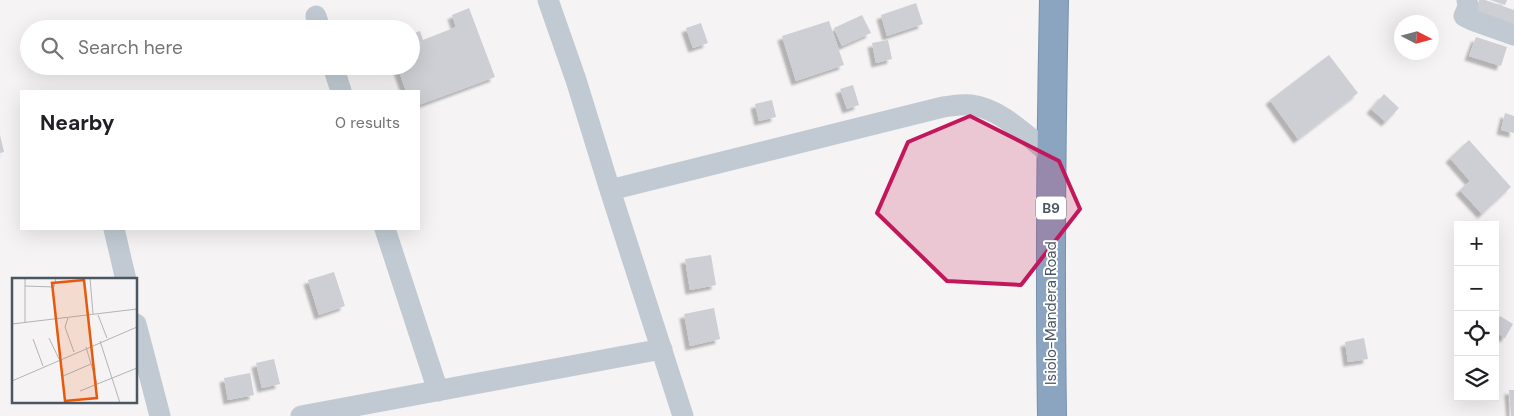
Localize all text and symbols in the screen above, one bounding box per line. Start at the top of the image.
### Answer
north arrow [1394,15,1439,60]
search box [20,20,420,75]
icon: search [38,34,66,62]
text: Search here [78,35,183,60]
text: Nearby [40,109,114,137]
text: 0 results [335,112,400,133]
road number: B9 [1036,197,1066,220]
map controls [1454,221,1499,401]
button: + [1454,221,1499,266]
street label: Isiolo-Mandera Road [1041,241,1061,385]
button: − [1454,266,1499,311]
inset map [12,278,138,404]
button: locate [1454,311,1499,356]
button: layers [1454,356,1499,401]

